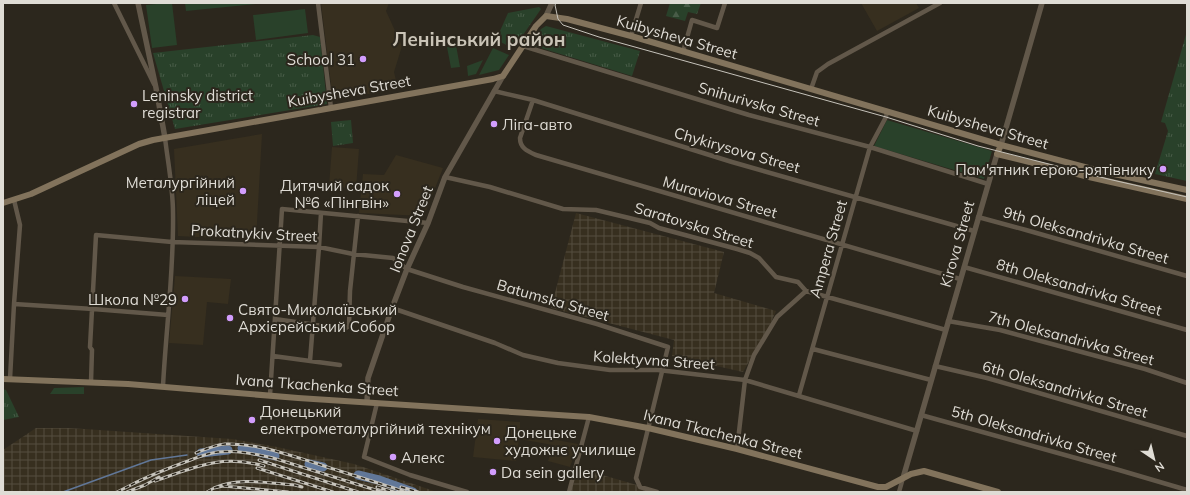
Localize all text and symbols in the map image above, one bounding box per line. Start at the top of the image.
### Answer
street label: Kuibysheva Street [614,11,740,63]
district label: Ленінський район [392,27,566,51]
place label: School 31 [287,50,355,69]
marker: School 31 [358,54,368,64]
street label: Kuibysheva Street [286,71,412,111]
street label: Snihurivska Street [696,78,822,130]
place label: Leninsky district registrar [142,86,253,122]
marker: Leninsky district registrar [129,99,139,109]
street label: Kuibysheva Street [925,101,1051,153]
place label: Ліга-авто [502,115,573,134]
marker: Ліга-авто [489,119,499,129]
street label: Chykirysova Street [672,123,802,177]
place label: Пам'ятник герою-рятівнику [955,160,1155,179]
marker: Пам'ятник герою-рятівнику [1158,164,1168,174]
street label: Muraviova Street [661,172,779,222]
place label: Металургійний ліцей [126,173,235,209]
place label: Дитячий садок №6 «Пінгвін» [280,176,390,212]
street label: Ionova Street [385,183,437,275]
marker: Металургійний ліцей [238,186,248,196]
marker: Дитячий садок №6 «Пінгвін» [392,189,402,199]
street label: Saratovska Street [632,198,756,252]
street label: Ampera Street [805,198,851,300]
street label: Kirova Street [936,199,978,289]
street label: 9th Oleksandrivka Street [1001,202,1171,268]
street label: Prokatnykiv Street [190,220,318,246]
street label: 8th Oleksandrivka Street [994,254,1164,320]
street label: Batumska Street [495,275,611,325]
place label: Школа №29 [88,290,177,309]
marker: Школа №29 [180,294,190,304]
place label: Свято-Миколаївський Архієрейський Собор [238,300,397,336]
street label: 7th Oleksandrivka Street [986,307,1156,369]
marker: Свято-Миколаївський Архієрейський Собор [225,313,235,323]
street label: Kolektyvna Street [593,346,715,374]
street label: 6th Oleksandrivka Street [980,356,1150,422]
street label: Ivana Tkachenka Street [235,370,399,400]
street label: 5th Oleksandrivka Street [949,401,1119,467]
place label: Донецький електрометалургійний технікум [260,402,491,438]
street label: Ivana Tkachenka Street [641,405,805,463]
marker: Донецький електрометалургійний технікум [247,415,257,425]
place label: Донецьке художнє училище [505,423,636,459]
marker: Донецьке художнє училище [492,436,502,446]
north arrow [1134,439,1174,479]
place label: Алекс [401,448,445,467]
marker: Алекс [388,452,398,462]
text: N [1152,459,1167,475]
place label: Da sein gallery [501,463,604,482]
marker: Da sein gallery [488,467,498,477]

